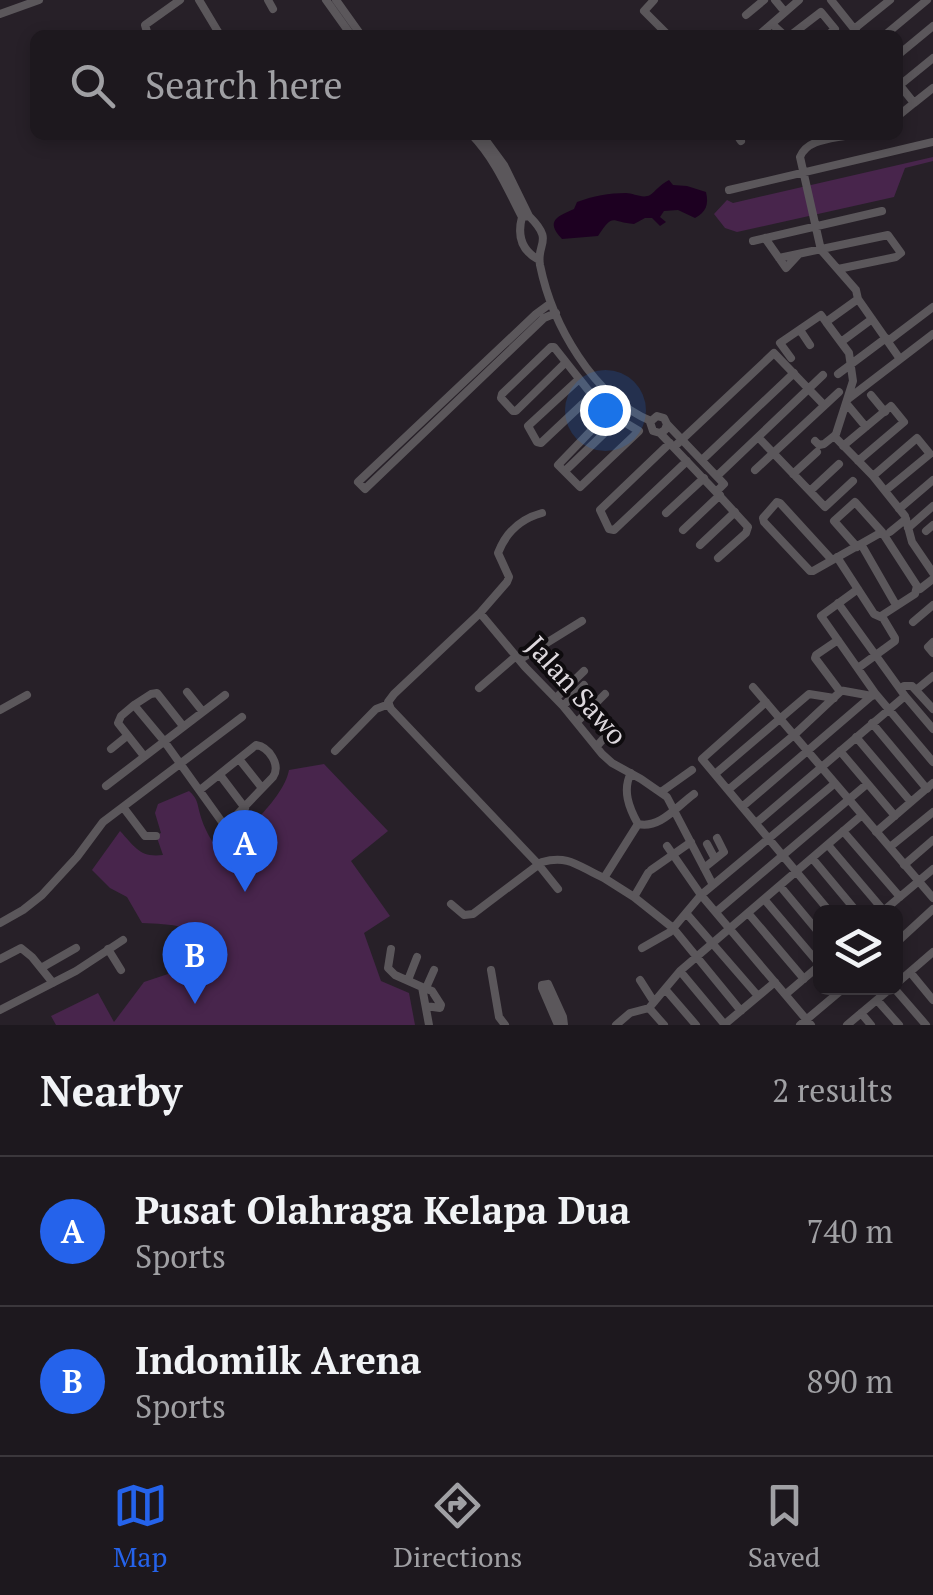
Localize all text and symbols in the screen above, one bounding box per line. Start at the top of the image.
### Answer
search box [30,30,903,140]
icon: search [65,58,120,113]
text: Search here [145,60,343,110]
your location [580,385,631,436]
street label: Jalan Sawo [518,628,636,752]
pin: A [212,810,278,892]
map controls [813,905,903,995]
button: layers [813,905,903,995]
pin: B [162,922,228,1004]
text: Nearby [40,1062,182,1118]
text: 2 results [772,1069,893,1111]
text: Pusat Olahraga Kelapa Dua [135,1185,630,1235]
text: A [61,1210,84,1252]
text: 740 m [806,1210,893,1252]
text: Sports [135,1235,226,1277]
text: Indomilk Arena [135,1335,421,1385]
text: B [62,1360,83,1402]
text: 890 m [806,1360,893,1402]
text: Sports [135,1385,226,1427]
tab: Map [113,1478,168,1575]
tab: Directions [393,1478,522,1575]
tab: Saved [748,1478,820,1575]

